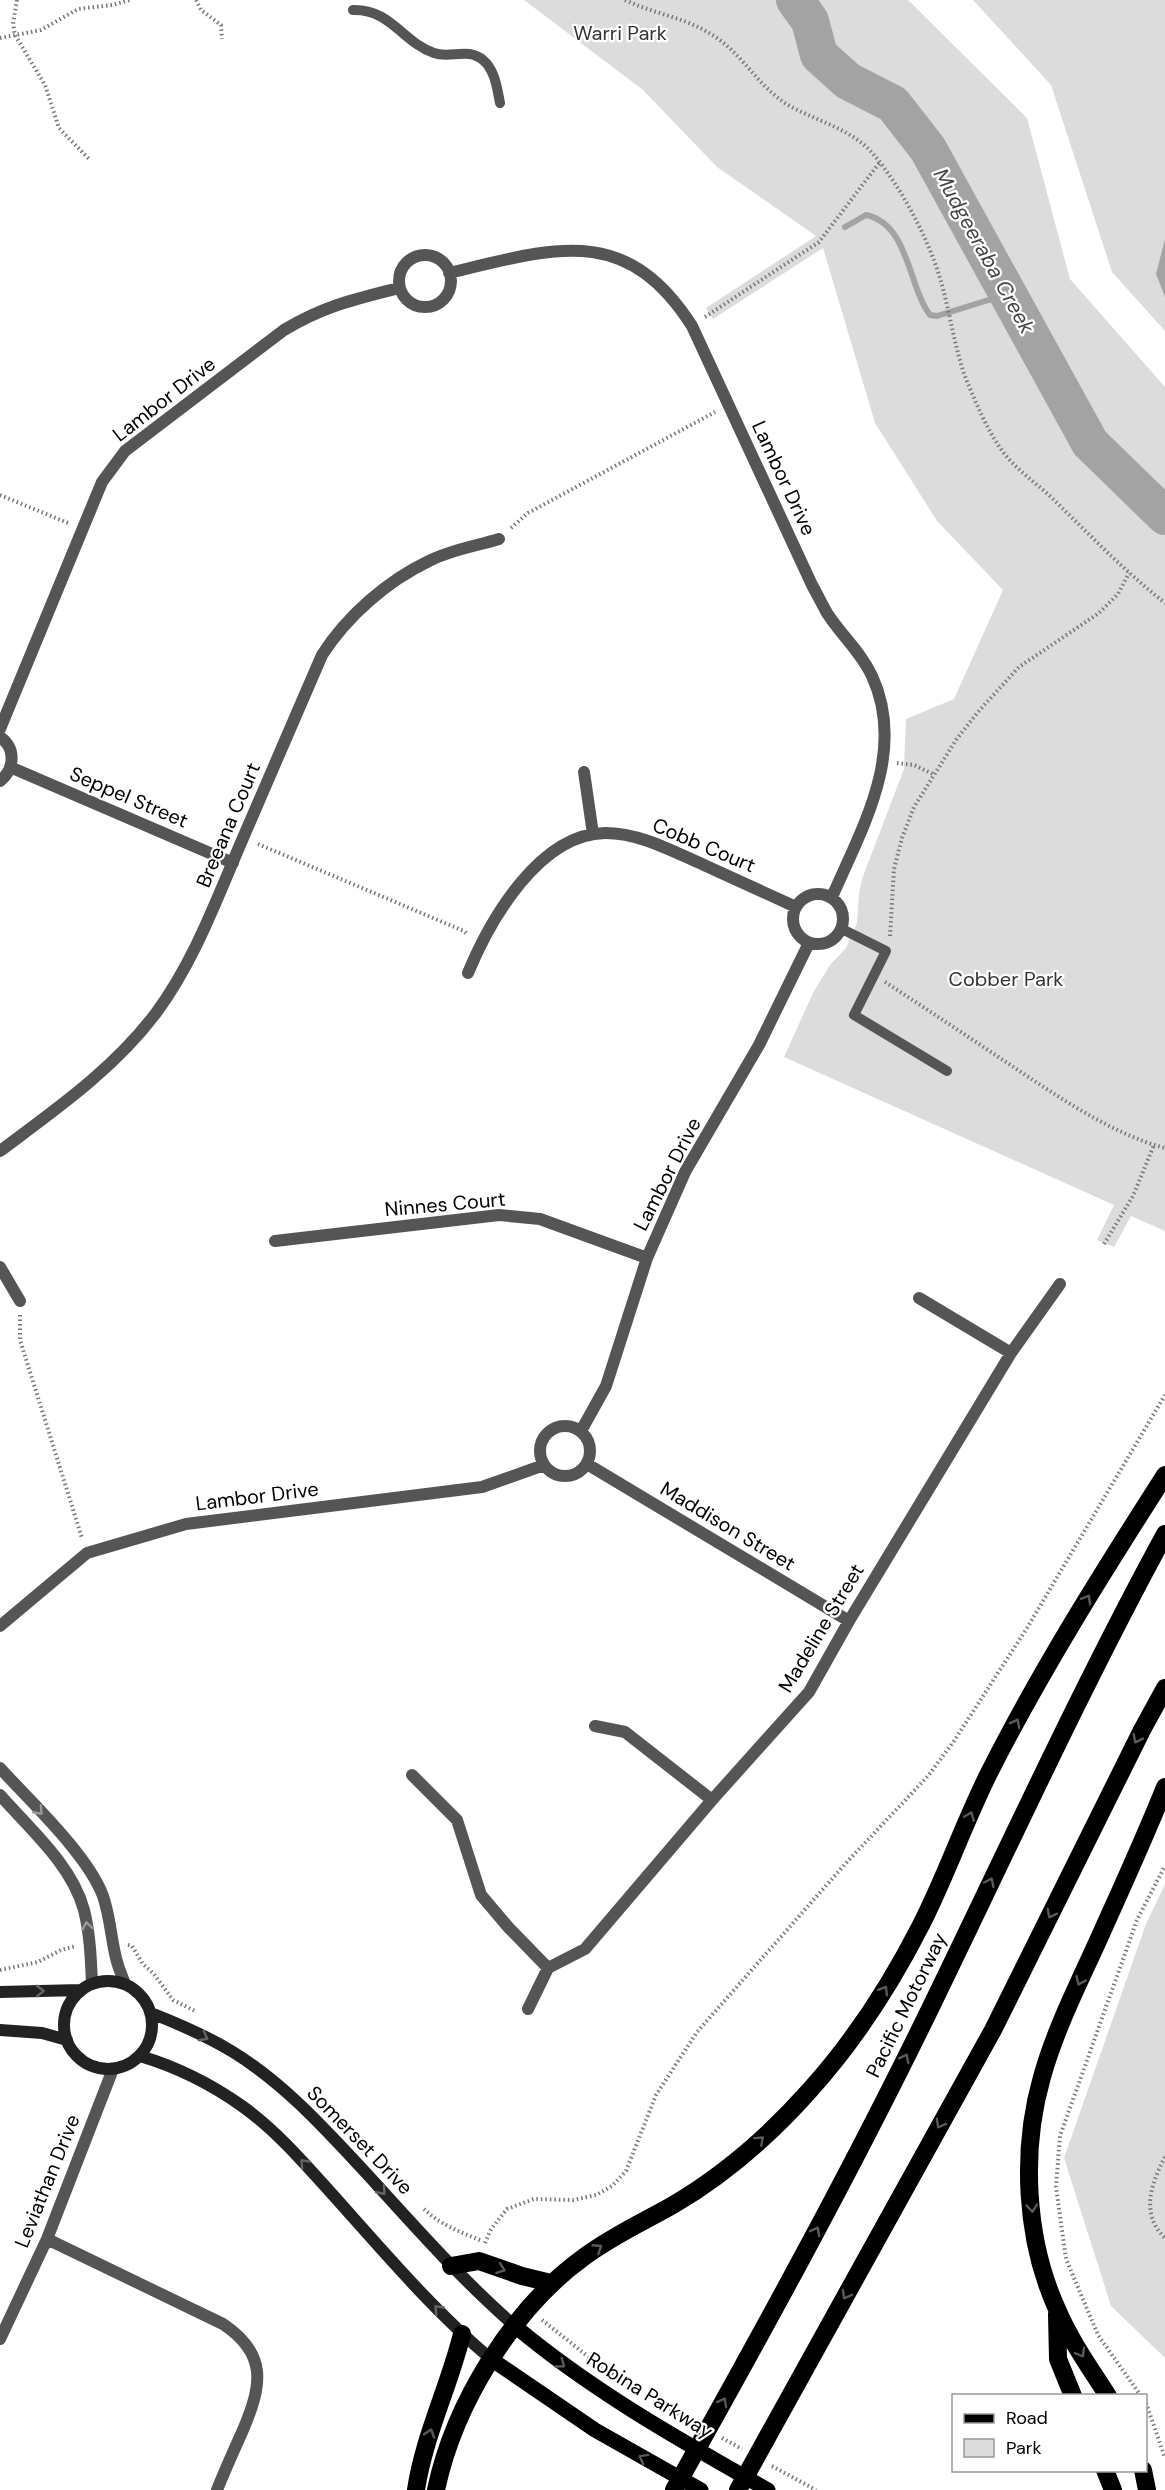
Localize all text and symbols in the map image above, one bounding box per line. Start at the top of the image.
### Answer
park label: Warri Park [573,20,667,46]
water label: Mudgeeraba Creek [927,163,1041,339]
street label: Lambor Drive [107,351,221,447]
street label: Lambor Drive [746,416,822,540]
street label: Breeana Court [190,758,266,891]
street label: Seppel Street [66,760,192,834]
street label: Cobb Court [649,812,760,878]
park label: Cobber Park [949,966,1063,992]
street label: Lambor Drive [627,1113,707,1235]
street label: Ninnes Court [383,1186,507,1222]
street label: Maddison Street [656,1475,800,1577]
street label: Lambor Drive [194,1476,320,1516]
street label: Madeline Street [772,1559,870,1697]
one-way arrow [1080,1595,1091,1605]
one-way arrow [1009,1719,1020,1729]
one-way arrow [1133,1733,1145,1744]
one-way arrow [32,1804,43,1815]
one-way arrow [963,1811,975,1822]
one-way arrow [983,1878,995,1889]
one-way arrow [1047,1908,1058,1919]
one-way arrow [81,1921,94,1931]
street label: Pacific Motorway [860,1928,952,2082]
one-way arrow [1075,1974,1087,1985]
one-way arrow [36,1985,45,1997]
one-way arrow [876,1986,888,1996]
one-way arrow [198,2030,209,2041]
one-way arrow [898,2053,910,2064]
street label: Somerset Drive [301,2080,419,2200]
street label: Leviathan Drive [8,2111,86,2251]
one-way arrow [936,2118,948,2128]
one-way arrow [753,2136,764,2147]
one-way arrow [300,2159,311,2170]
one-way arrow [375,2184,386,2195]
one-way arrow [1025,2203,1038,2212]
one-way arrow [809,2227,820,2238]
one-way arrow [592,2243,602,2255]
one-way arrow [496,2261,506,2274]
one-way arrow [842,2288,853,2299]
one-way arrow [434,2306,445,2316]
street label: Robina Parkway [582,2346,718,2444]
one-way arrow [1074,2347,1085,2357]
one-way arrow [555,2357,566,2368]
legend [952,2394,1147,2472]
one-way arrow [716,2398,727,2409]
text: Road [1006,2406,1048,2430]
one-way arrow [422,2428,435,2439]
text: Park [1006,2436,1042,2460]
one-way arrow [639,2454,650,2465]

